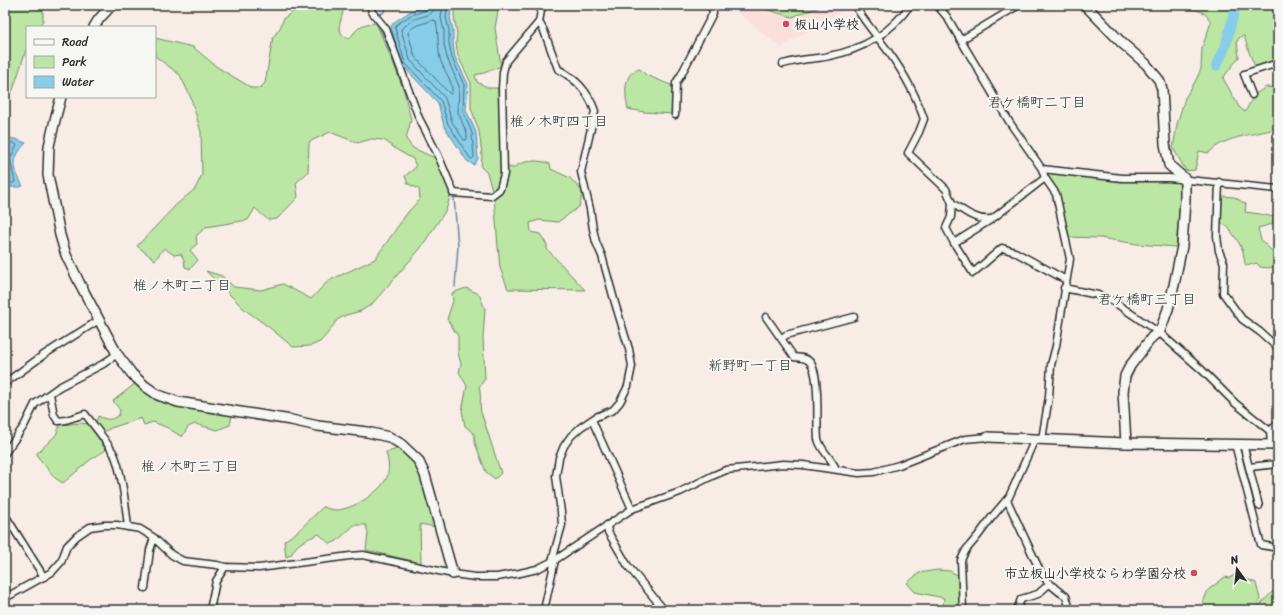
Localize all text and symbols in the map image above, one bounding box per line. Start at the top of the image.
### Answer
place label: 板山小学校 [794,13,859,36]
marker: 板山小学校 [781,19,791,29]
legend [26,26,156,98]
text: Road [62,31,89,53]
text: Park [62,51,87,73]
text: Water [62,71,95,93]
district label: 君ケ橋町二丁目 [988,90,1086,115]
district label: 椎ノ木町四丁目 [510,109,608,134]
district label: 椎ノ木町二丁目 [133,273,231,298]
district label: 君ケ橋町三丁目 [1098,287,1196,312]
district label: 新野町一丁目 [708,353,792,378]
district label: 椎ノ木町三丁目 [141,454,239,479]
north arrow [1217,549,1257,589]
text: N [1227,550,1241,570]
place label: 市立板山小学校ならわ学園分校 [1004,562,1186,585]
marker: 市立板山小学校ならわ学園分校 [1189,568,1199,578]

